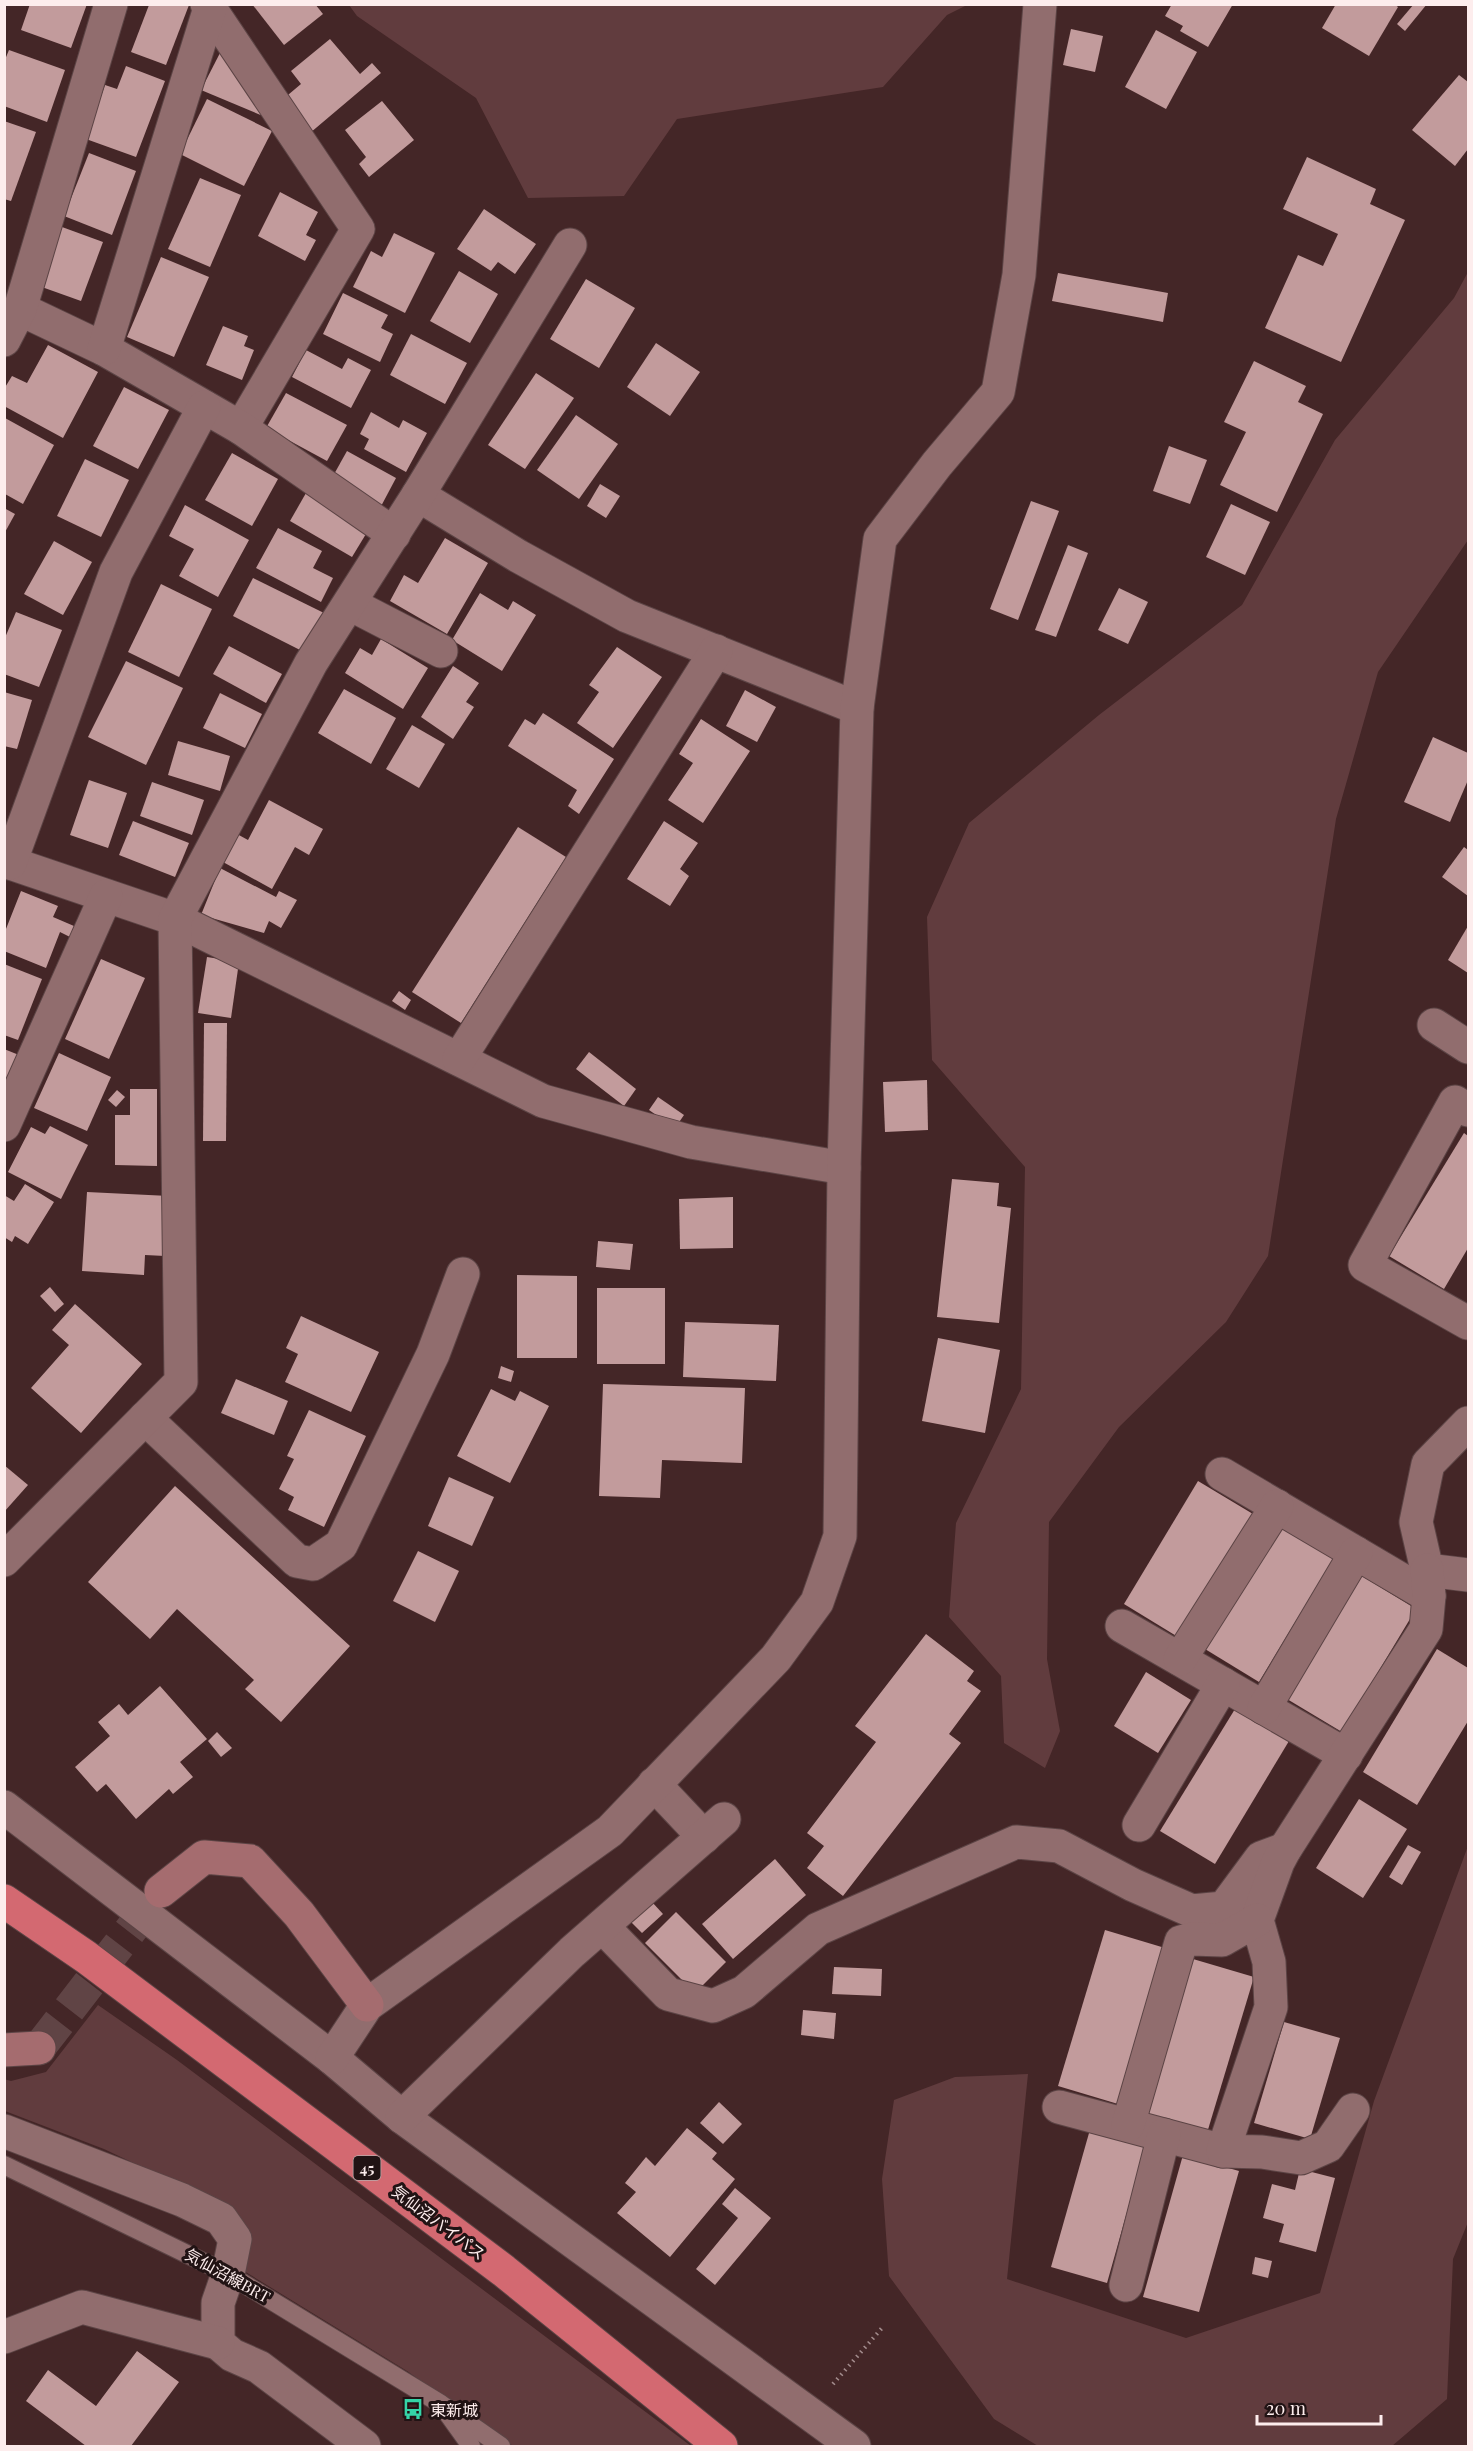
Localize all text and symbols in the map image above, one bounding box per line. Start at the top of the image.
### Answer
road number: 45 [354,2156,380,2180]
street label: 気仙沼バイパス [388,2180,490,2264]
street label: 気仙沼線BRT [182,2243,274,2307]
scale bar [1257,2388,1382,2426]
text: 20 m [1266,2396,1306,2420]
bus stop icon: 東新城 [401,2397,425,2421]
place label: 東新城 [430,2399,478,2420]

